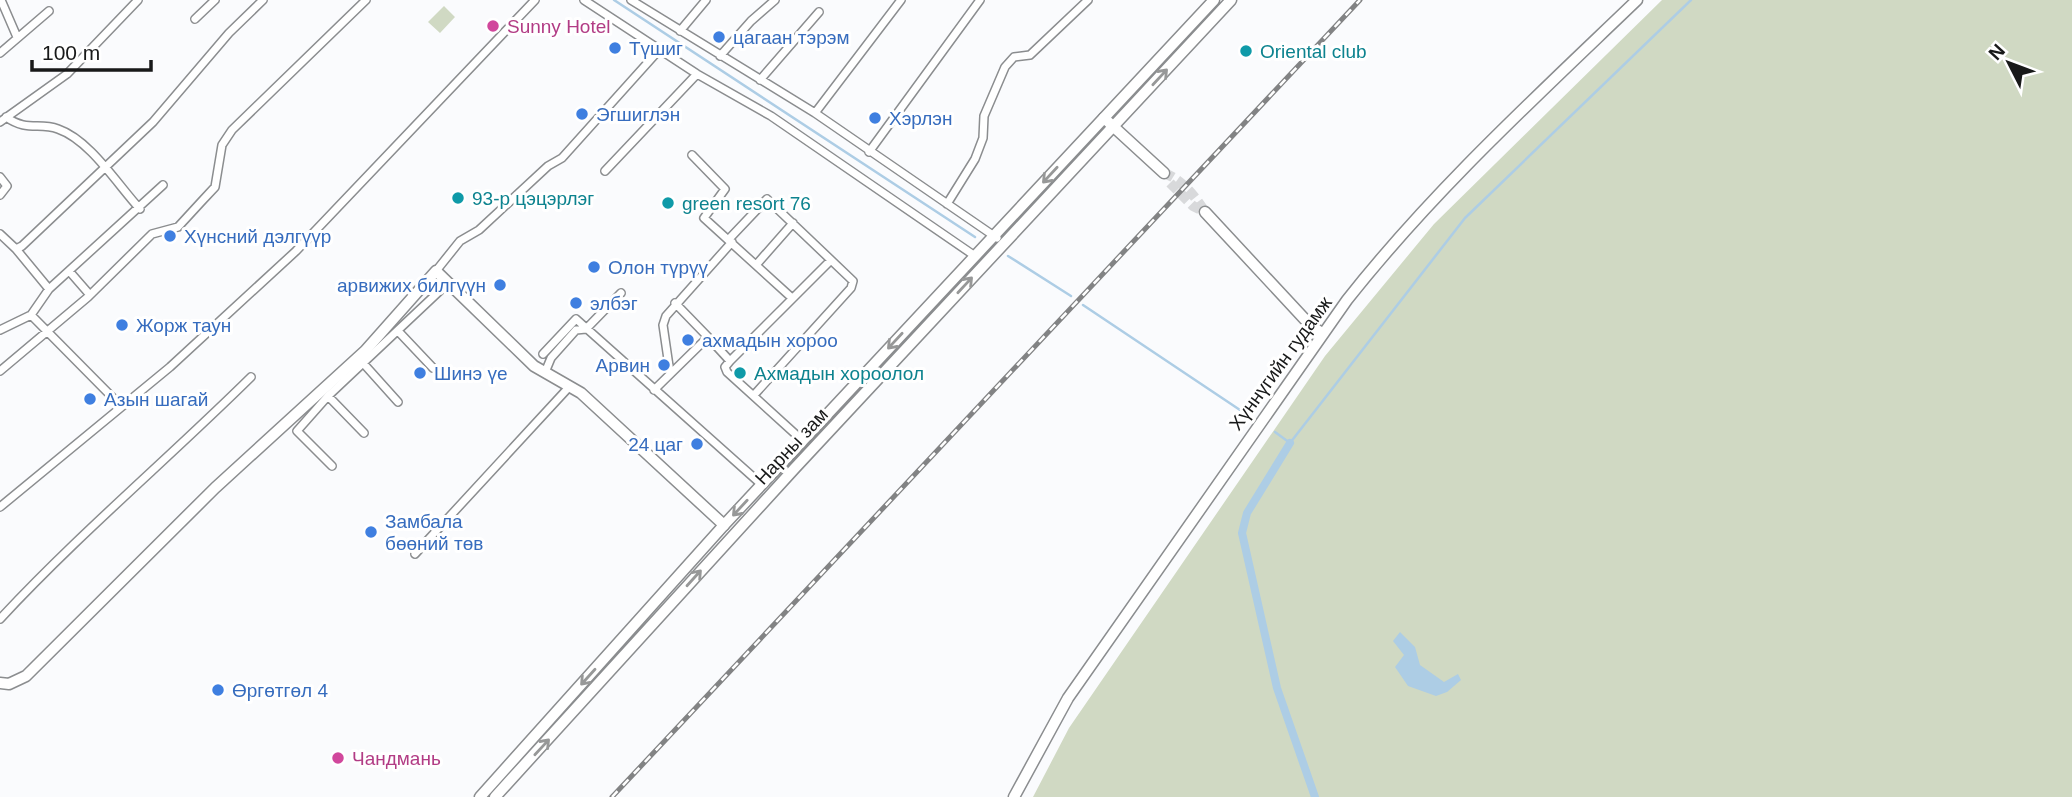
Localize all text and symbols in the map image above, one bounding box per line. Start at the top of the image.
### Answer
place label: Sunny Hotel [507,16,611,37]
marker: Sunny Hotel [485,18,501,34]
place label: цагаан тэрэм [733,27,850,48]
scale bar [32,28,150,72]
north arrow [1974,28,2044,98]
marker: цагаан тэрэм [711,29,727,45]
place label: Түшиг [629,38,683,59]
marker: Түшиг [607,40,623,56]
text: N [1984,40,2009,64]
text: 100 m [42,41,100,64]
place label: Oriental club [1260,41,1367,62]
marker: Oriental club [1238,43,1254,59]
one-way arrow [1151,69,1168,86]
place label: Эгшиглэн [596,104,680,125]
marker: Эгшиглэн [574,106,590,122]
place label: Хэрлэн [889,108,953,129]
marker: Хэрлэн [867,110,883,126]
one-way arrow [1042,166,1059,183]
place label: 93-р цэцэрлэг [472,188,594,209]
marker: 93-р цэцэрлэг [450,190,466,206]
place label: green resort 76 [682,193,811,214]
marker: green resort 76 [660,195,676,211]
place label: Хүнсний дэлгүүр [184,226,331,247]
marker: Хүнсний дэлгүүр [162,228,178,244]
place label: Олон түрүү [608,257,708,278]
marker: Олон түрүү [586,259,602,275]
place label: арвижих билгүүн [337,275,486,296]
one-way arrow [957,276,973,294]
marker: арвижих билгүүн [492,277,508,293]
street label: Хүннүгийн гудамж [1225,292,1336,434]
place label: элбэг [590,293,638,314]
marker: элбэг [568,295,584,311]
place label: Жорж таун [136,315,231,336]
marker: Жорж таун [114,317,130,333]
place label: ахмадын хороо [702,330,838,351]
marker: ахмадын хороо [680,332,696,348]
one-way arrow [886,332,903,349]
place label: Арвин [596,355,650,376]
marker: Арвин [656,357,672,373]
place label: Шинэ үе [434,363,508,384]
place label: Ахмадын хороолол [754,363,924,384]
marker: Шинэ үе [412,365,428,381]
marker: Ахмадын хороолол [732,365,748,381]
place label: Азын шагай [104,389,208,410]
marker: Азын шагай [82,391,98,407]
street label: Нарны зам [751,404,832,489]
place label: 24 цаг [628,434,683,455]
marker: 24 цаг [689,436,705,452]
one-way arrow [732,499,748,517]
place label: Замбала бөөний төв [385,511,483,554]
marker: Замбала бөөний төв [363,524,379,540]
one-way arrow [686,569,702,587]
one-way arrow [580,668,596,686]
place label: Өргөтгөл 4 [232,680,328,701]
marker: Өргөтгөл 4 [210,682,226,698]
one-way arrow [533,739,550,756]
place label: Чандмань [352,748,441,769]
marker: Чандмань [330,750,346,766]

